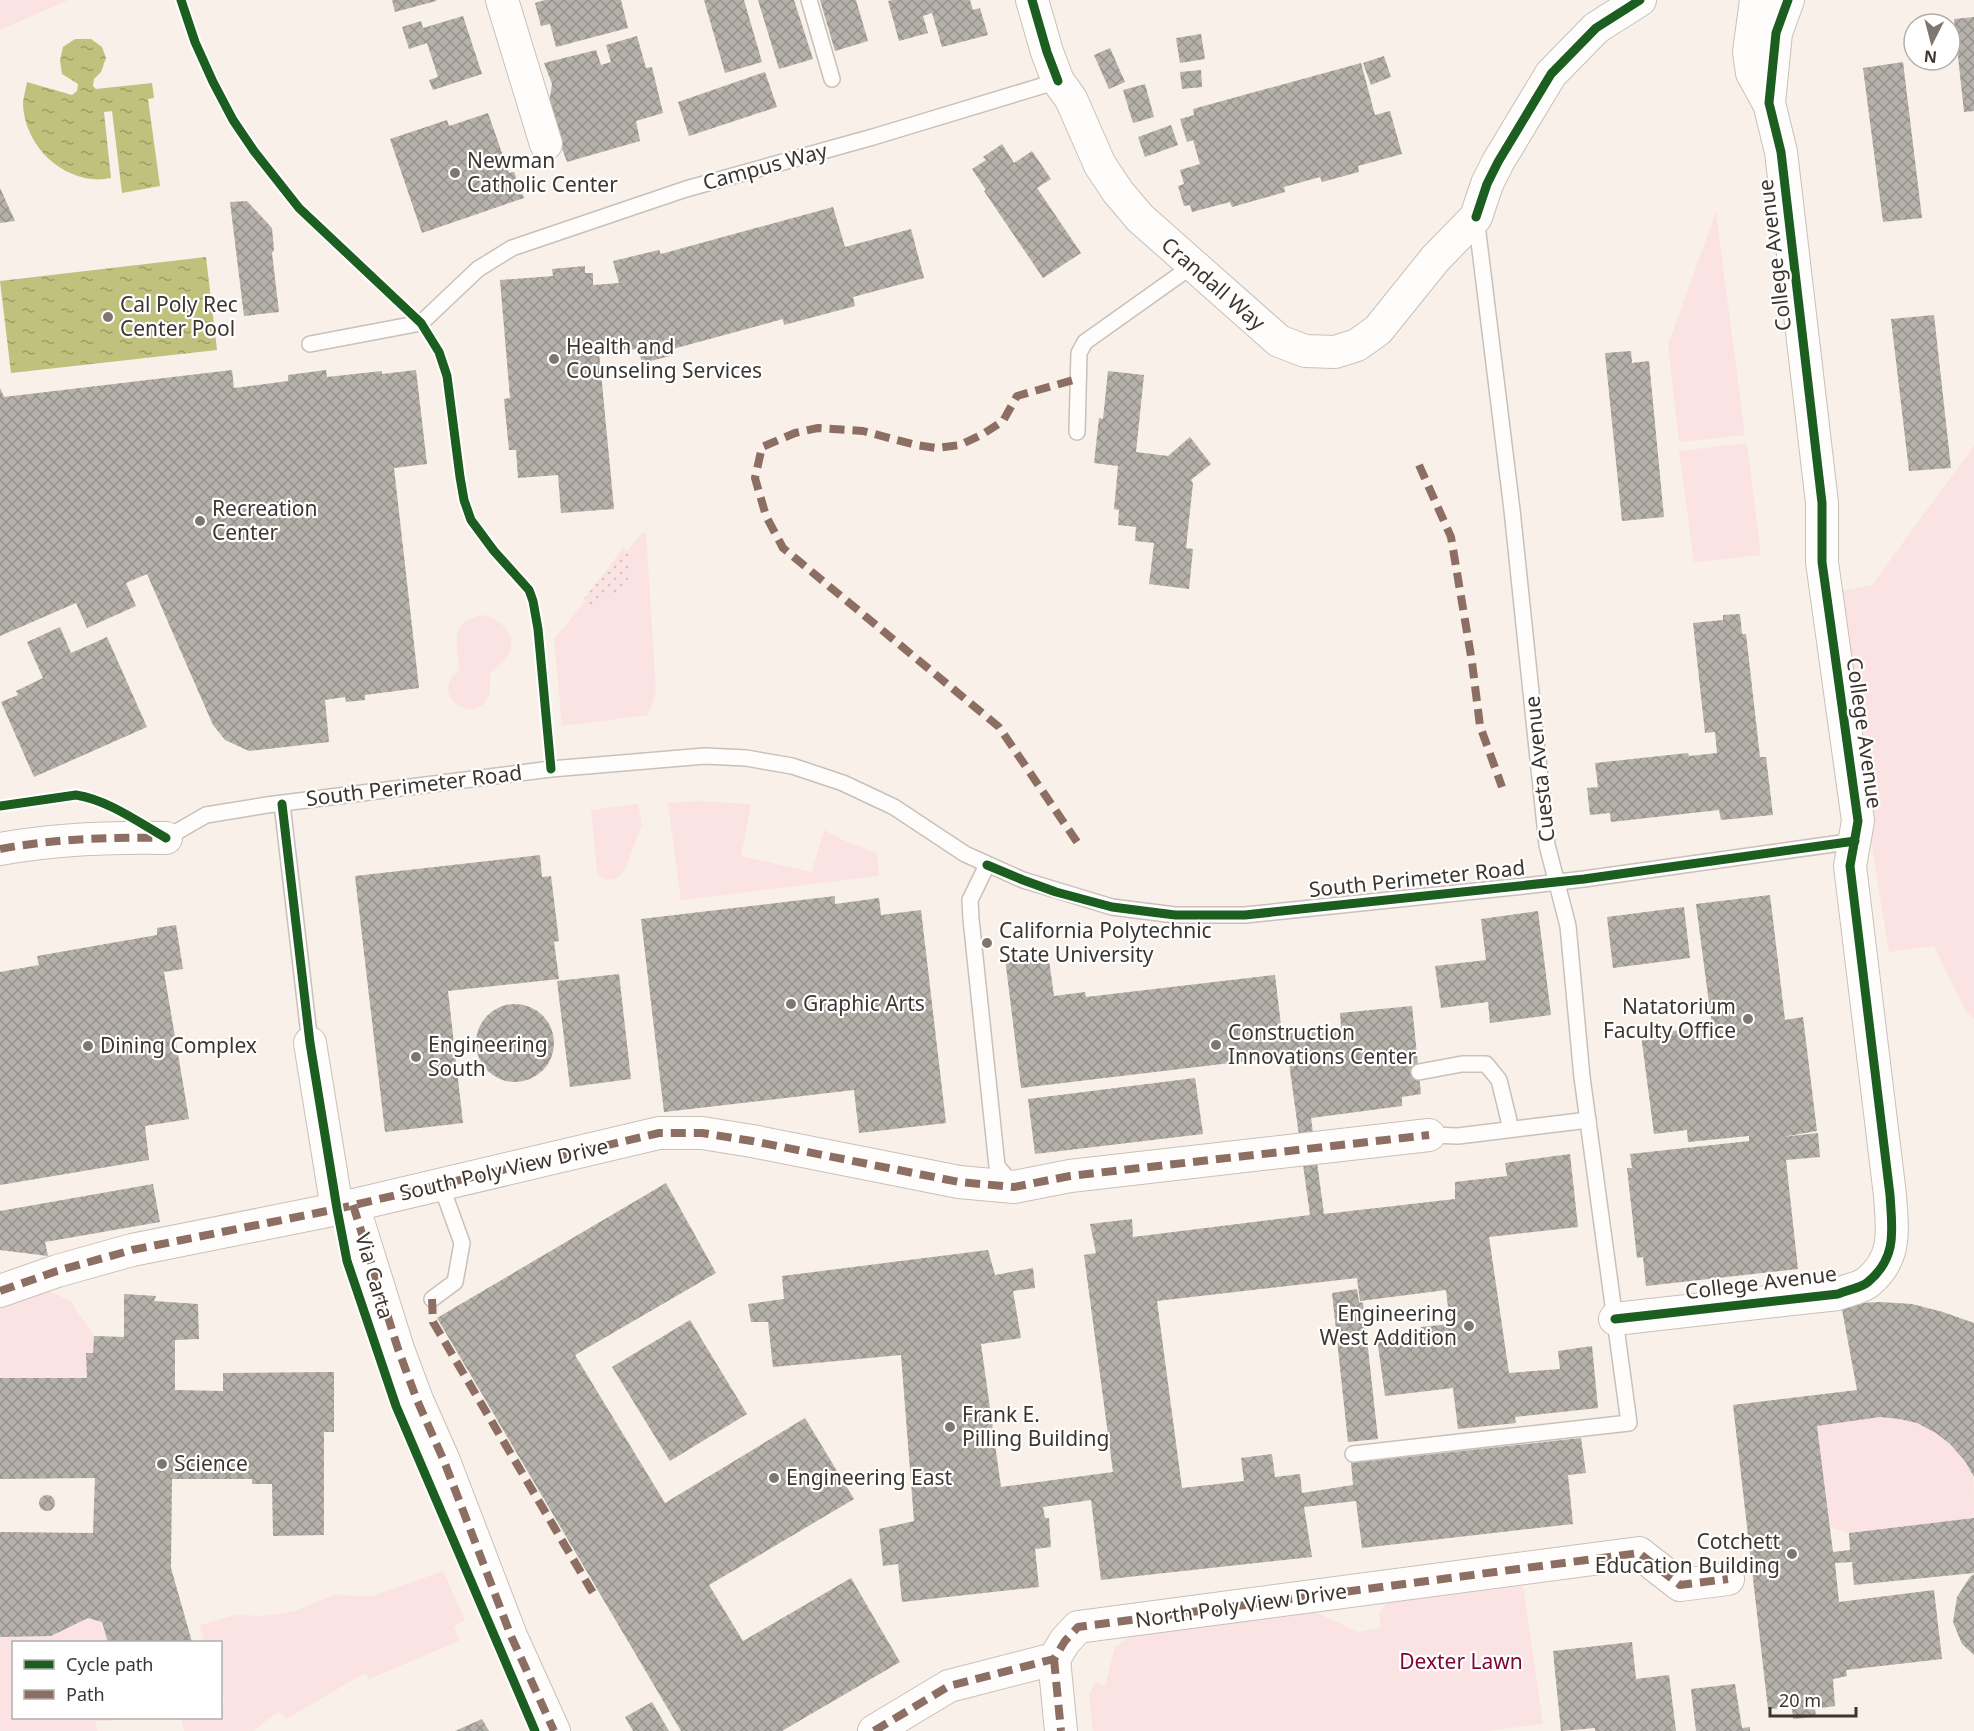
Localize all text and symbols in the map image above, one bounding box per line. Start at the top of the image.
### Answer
north arrow [1902,12,1962,72]
text: N [1923,45,1938,69]
street label: Campus Way [699,136,830,196]
place label: Newman Catholic Center [467,146,618,198]
marker: Newman Catholic Center [448,166,462,180]
street label: College Avenue [1751,178,1797,333]
street label: Crandall Way [1156,230,1272,336]
place label: Cal Poly Rec Center Pool [120,290,238,342]
marker: Cal Poly Rec Center Pool [101,310,115,324]
place label: Health and Counseling Services [566,332,762,384]
marker: Health and Counseling Services [547,352,561,366]
place label: Recreation Center [212,494,318,546]
marker: Recreation Center [193,514,207,528]
street label: College Avenue [1841,655,1889,810]
street label: Cuesta Avenue [1517,695,1561,844]
street label: South Perimeter Road [304,758,523,812]
street label: South Perimeter Road [1307,853,1526,903]
place label: California Polytechnic State University [999,916,1212,968]
marker: California Polytechnic State University [980,936,994,950]
place label: Graphic Arts [803,989,925,1017]
place label: Natatorium Faculty Office [1603,992,1736,1044]
marker: Graphic Arts [784,997,798,1011]
marker: Natatorium Faculty Office [1741,1012,1755,1026]
place label: Construction Innovations Center [1228,1018,1417,1070]
place label: Engineering South [428,1030,548,1082]
place label: Dining Complex [100,1031,257,1059]
marker: Construction Innovations Center [1209,1038,1223,1052]
marker: Dining Complex [81,1039,95,1053]
marker: Engineering South [409,1050,423,1064]
street label: South Poly View Drive [397,1131,611,1207]
street label: Via Carta [349,1229,401,1322]
street label: College Avenue [1683,1259,1838,1305]
place label: Engineering West Addition [1320,1299,1457,1351]
marker: Engineering West Addition [1462,1319,1476,1333]
place label: Frank E. Pilling Building [962,1400,1109,1452]
marker: Frank E. Pilling Building [943,1420,957,1434]
place label: Science [174,1449,248,1477]
marker: Science [155,1457,169,1471]
place label: Engineering East [786,1463,953,1491]
marker: Engineering East [767,1471,781,1485]
place label: Cotchett Education Building [1595,1527,1780,1579]
marker: Cotchett Education Building [1785,1547,1799,1561]
street label: North Poly View Drive [1133,1576,1349,1634]
legend [12,1641,222,1719]
park label: Dexter Lawn [1399,1647,1523,1675]
text: Cycle path [66,1652,153,1676]
scale bar [1770,1680,1856,1718]
text: Path [66,1682,105,1706]
text: 20 m [1779,1688,1821,1712]

